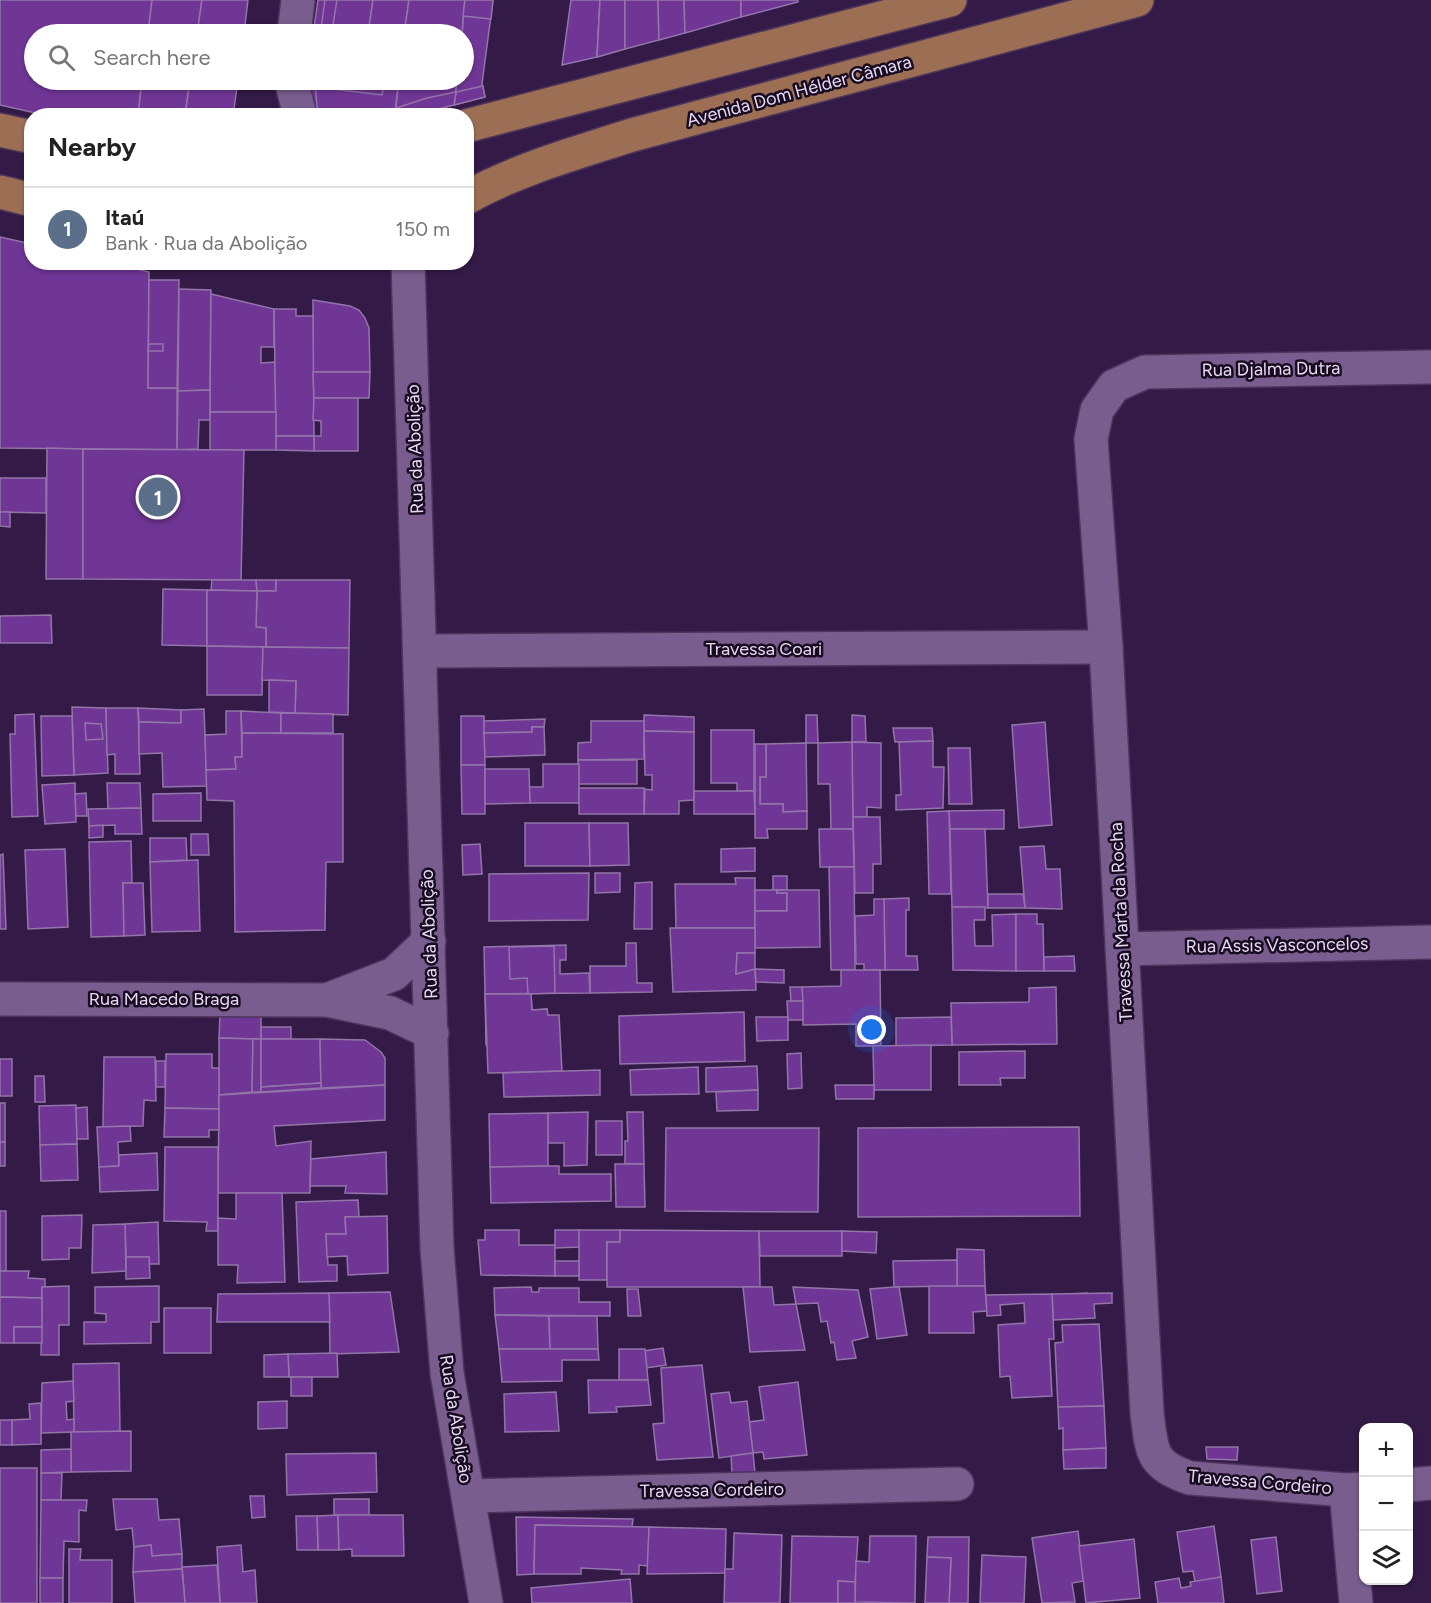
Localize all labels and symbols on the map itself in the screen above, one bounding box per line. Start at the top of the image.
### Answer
street label: Avenida Dom Hélder Câmara [684,50,914,132]
street label: Rua Djalma Dutra [1201,357,1341,381]
street label: Rua da Abolição [402,384,428,514]
pin: 1 [138,474,178,520]
street label: Travessa Coari [706,638,822,660]
street label: Travessa Marta da Rocha [1105,822,1137,1022]
street label: Rua da Abolição [416,869,442,999]
street label: Rua Assis Vasconcelos [1185,932,1369,958]
street label: Rua Macedo Braga [89,988,239,1010]
your location [857,1015,886,1044]
street label: Rua da Abolição [435,1353,477,1485]
street label: Travessa Cordeiro [1187,1465,1333,1499]
street label: Travessa Cordeiro [640,1478,784,1502]

